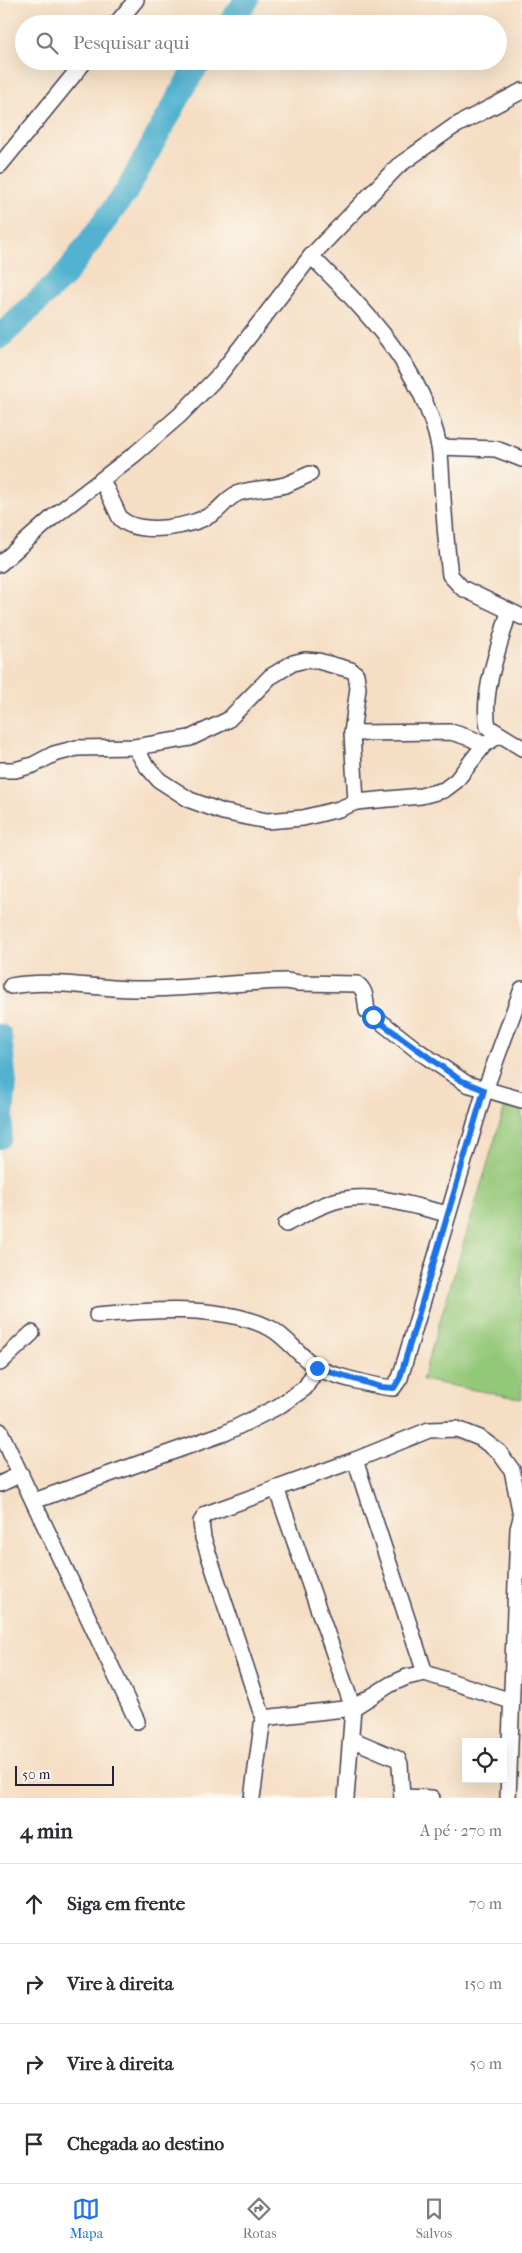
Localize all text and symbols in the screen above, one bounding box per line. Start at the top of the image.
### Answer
search box [15,15,507,70]
icon: search [33,29,61,57]
text: Pesquisar aqui [73,32,190,54]
route start [362,1006,385,1029]
route end [306,1357,329,1380]
map controls [462,1738,507,1783]
button: locate [462,1738,507,1783]
scale bar [15,1763,114,1786]
text: 50 m [22,1766,50,1783]
text: 4 min [20,1819,73,1843]
text: A pé · 270 m [420,1821,502,1840]
icon: ahead [20,1890,48,1918]
text: Siga em frente [67,1893,185,1915]
text: 70 m [469,1894,502,1913]
icon: right [20,1970,48,1998]
text: Vire à direita [67,1973,174,1995]
text: 150 m [464,1974,502,1993]
icon: right [20,2050,48,2078]
text: Vire à direita [67,2053,174,2075]
text: 50 m [470,2054,502,2073]
icon: arrive [20,2130,48,2158]
text: Chegada ao destino [67,2133,224,2155]
tab: Mapa [70,2195,103,2242]
tab: Rotas [243,2195,276,2242]
tab: Salvos [416,2195,452,2242]

